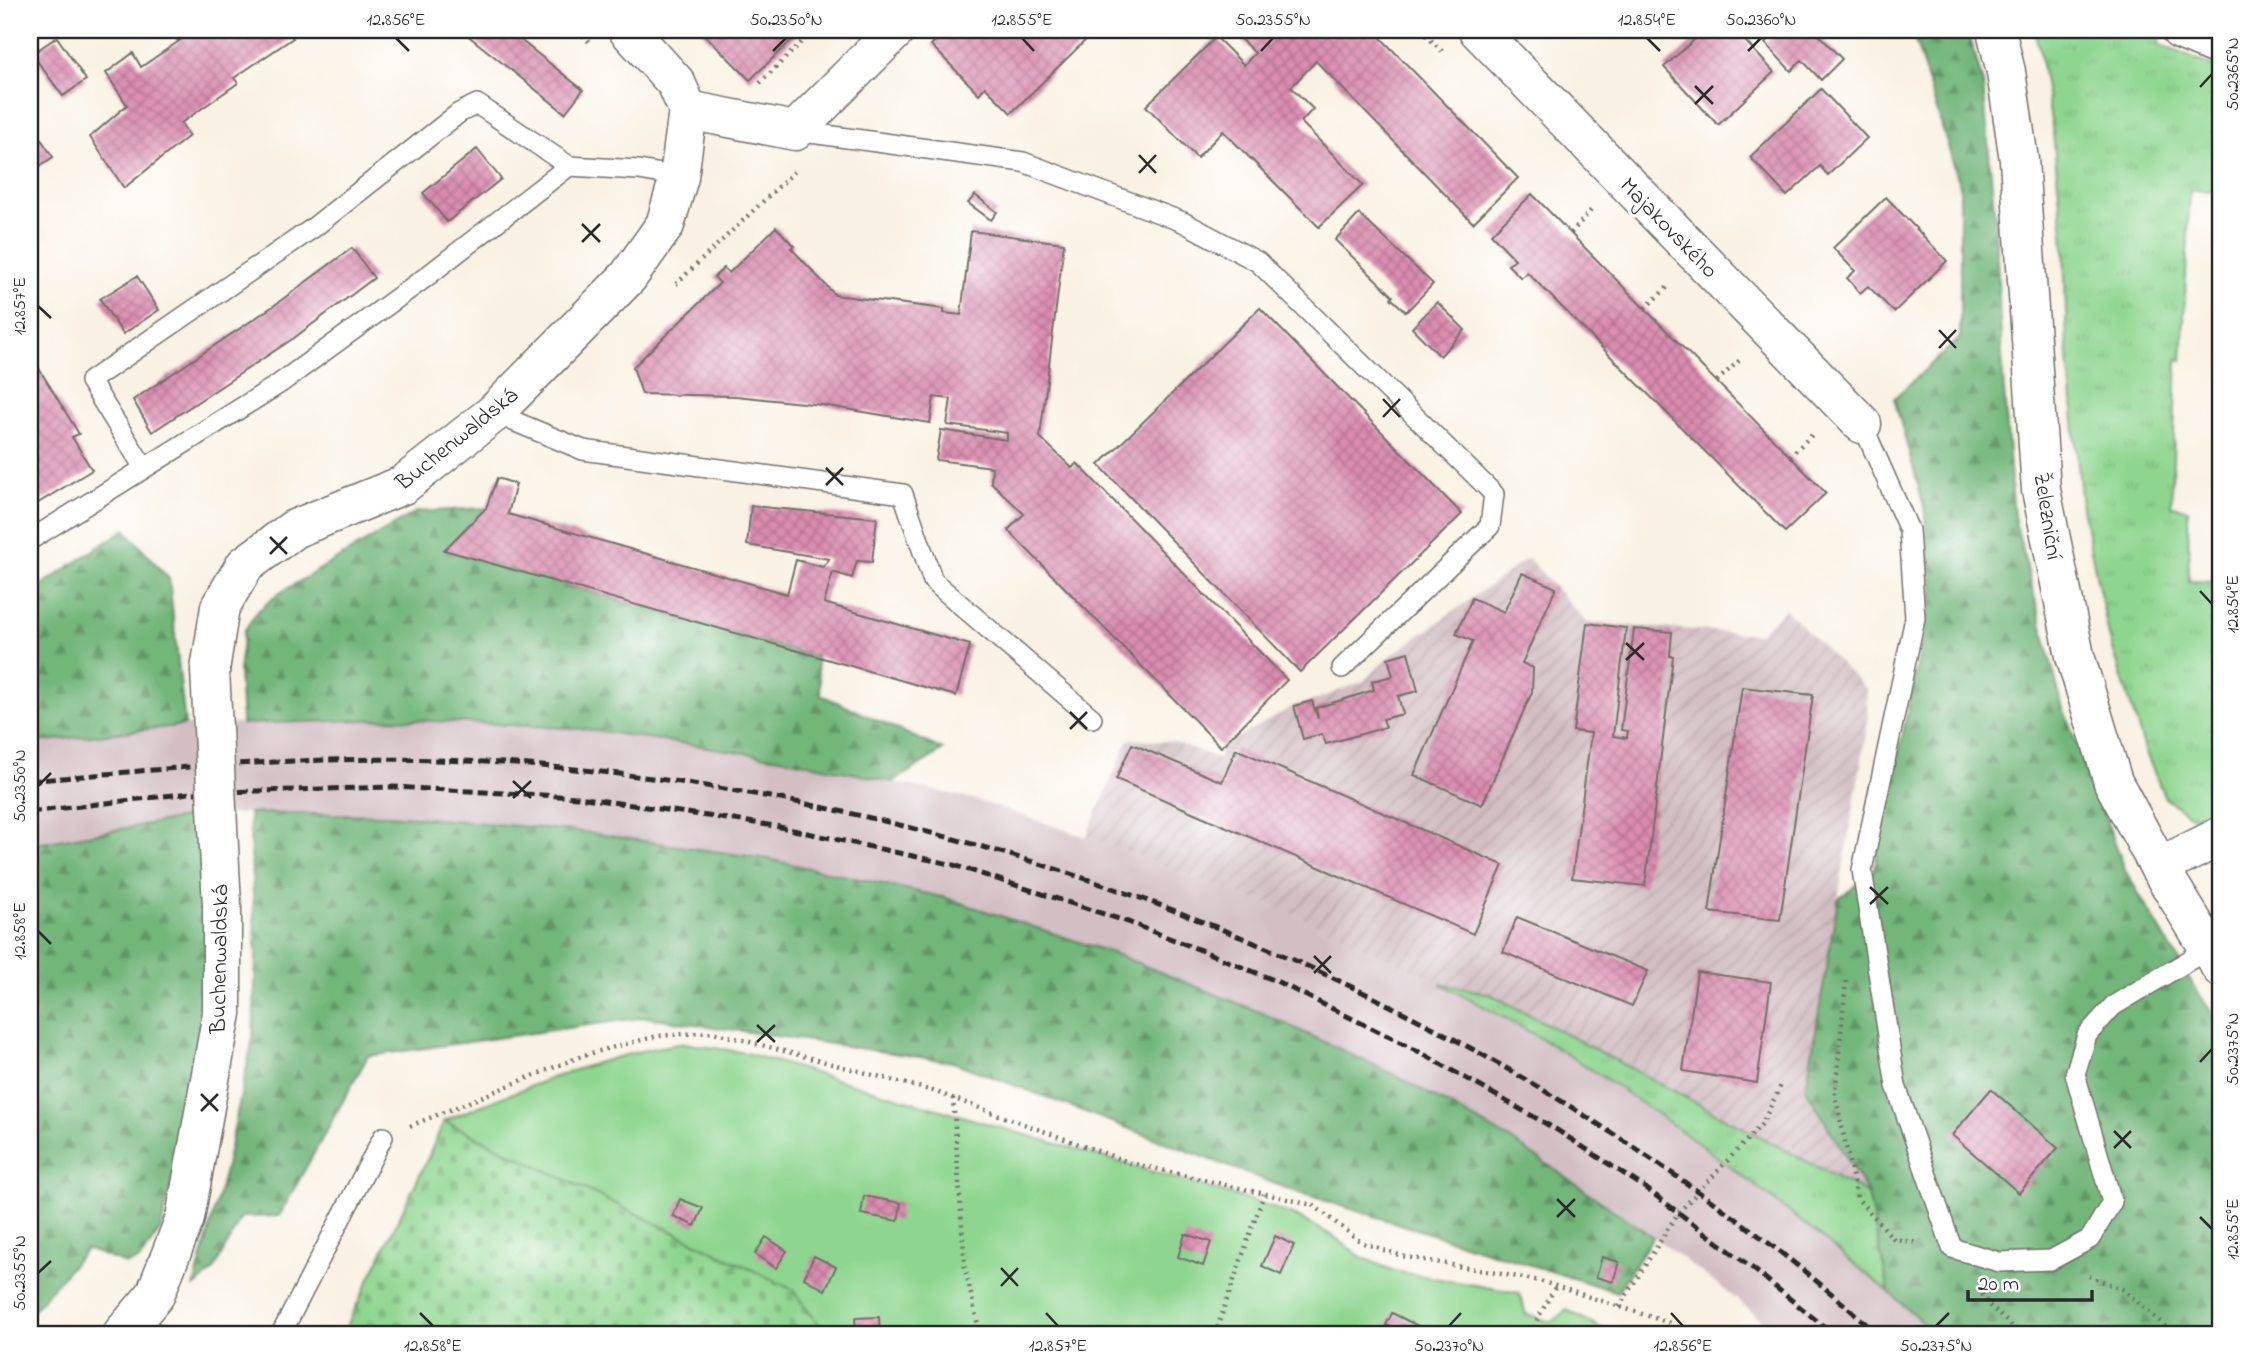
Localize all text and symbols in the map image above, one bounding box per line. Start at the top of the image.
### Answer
text: 12.856°E [366,8,426,34]
text: 50.2350°N [749,8,823,34]
text: 12.855°E [991,8,1053,34]
text: 50.2355°N [1235,8,1311,34]
text: 12.854°E [1618,8,1676,34]
text: 50.2360°N [1726,8,1796,34]
text: 50.2365°N [2221,37,2247,111]
street label: Majakovského [1611,171,1725,287]
text: 12.857°E [8,277,34,335]
street label: Buchenwaldská [388,380,526,500]
street label: Železniční [2023,470,2070,563]
text: 12.854°E [2221,575,2247,633]
text: 50.2350°N [8,749,34,823]
street label: Buchenwaldská [203,884,238,1035]
text: 12.858°E [8,902,34,960]
text: 50.2375°N [2221,1013,2247,1085]
text: 12.855°E [2221,1198,2247,1260]
text: 50.2355°N [8,1235,34,1311]
scale bar [1968,1259,2092,1303]
text: 20 m [1978,1270,2019,1300]
text: 12.858°E [404,1334,462,1360]
text: 12.857°E [1029,1334,1087,1360]
text: 50.2370°N [1414,1334,1484,1360]
text: 12.856°E [1653,1334,1713,1360]
text: 50.2375°N [1900,1334,1972,1360]

